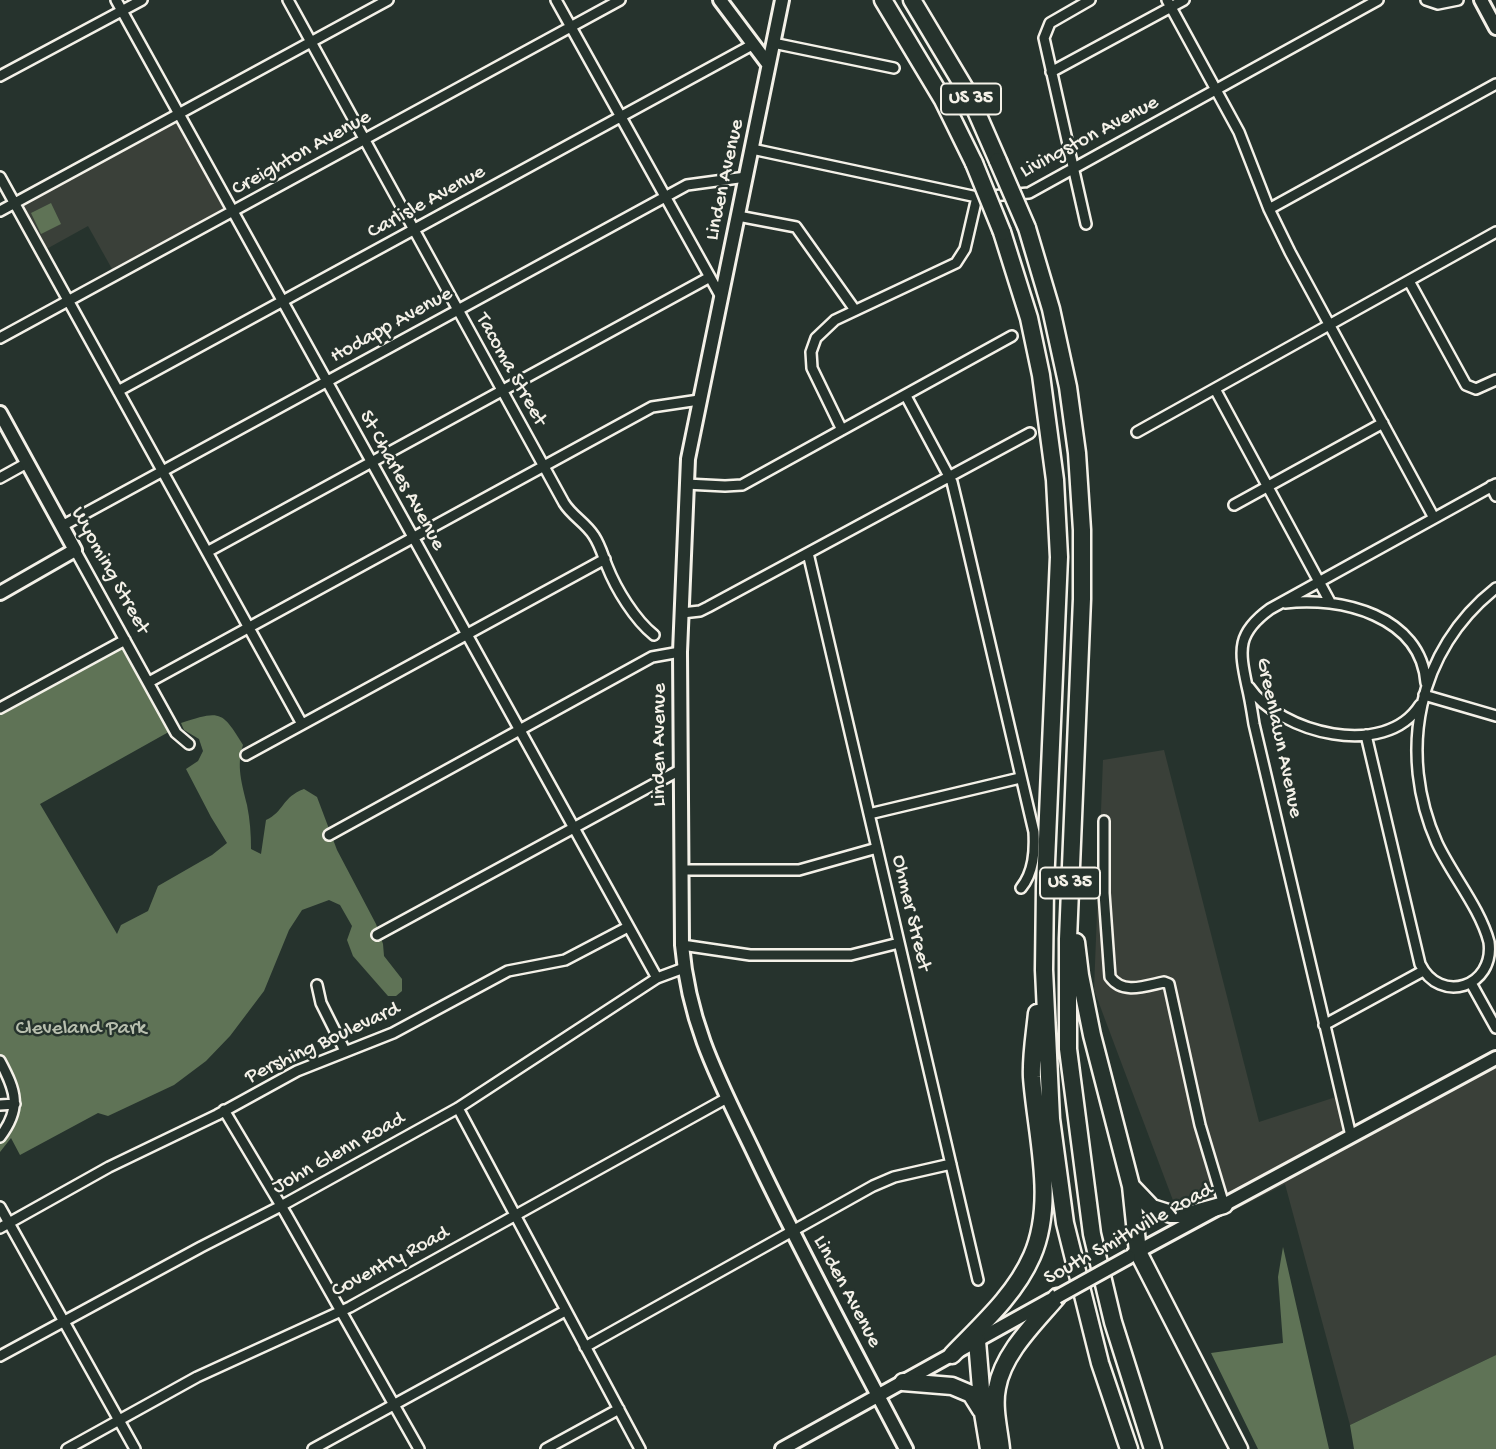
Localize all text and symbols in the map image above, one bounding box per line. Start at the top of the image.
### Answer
road number: US 35 [941,83,1001,114]
street label: Livingston Avenue [1016,91,1164,185]
street label: Creighton Avenue [228,105,376,203]
street label: Linden Avenue [701,117,751,243]
street label: Carlisle Avenue [364,160,490,246]
street label: Hodapp Avenue [327,282,457,370]
street label: Tacoma Street [469,309,551,431]
street label: St Charles Avenue [352,407,450,555]
street label: Wyoming Street [64,503,154,639]
street label: Greenlawn Avenue [1249,656,1307,820]
street label: Linden Avenue [648,683,674,807]
street label: Ohmer Street [884,853,936,973]
road number: US 35 [1040,868,1100,898]
street label: Pershing Boulevard [242,997,404,1091]
park label: Cleveland Park [16,1017,146,1043]
street label: John Glenn Road [268,1107,410,1201]
street label: South Smithville Road [1040,1178,1218,1292]
street label: Coventry Road [328,1221,454,1305]
street label: Linden Avenue [806,1232,886,1352]

